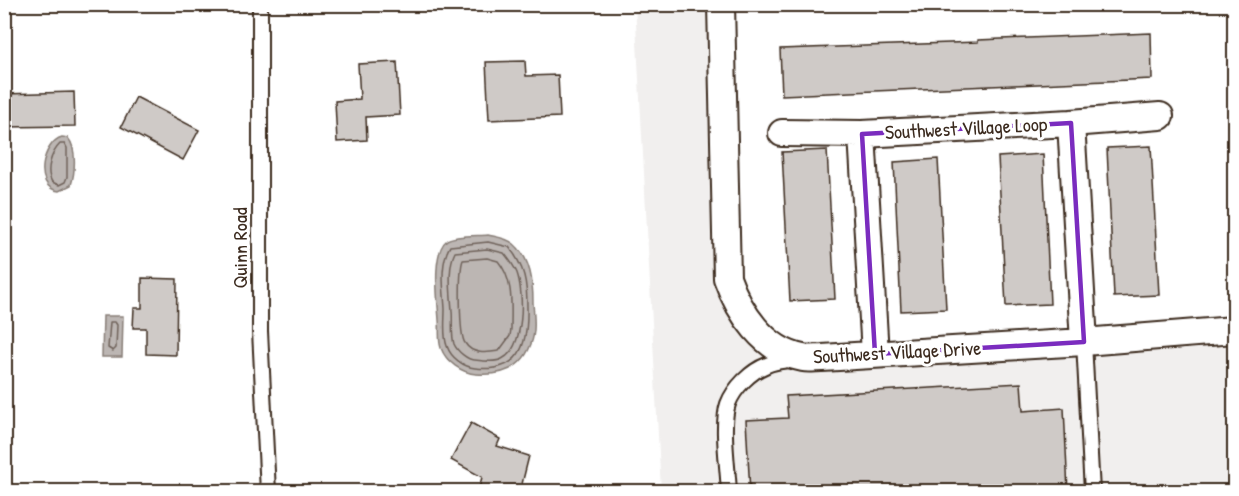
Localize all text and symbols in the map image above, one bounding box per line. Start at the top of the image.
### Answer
street label: Southwest Village Loop [884,110,1048,145]
street label: Quinn Road [226,207,253,289]
street label: Southwest Village Drive [812,334,982,369]

